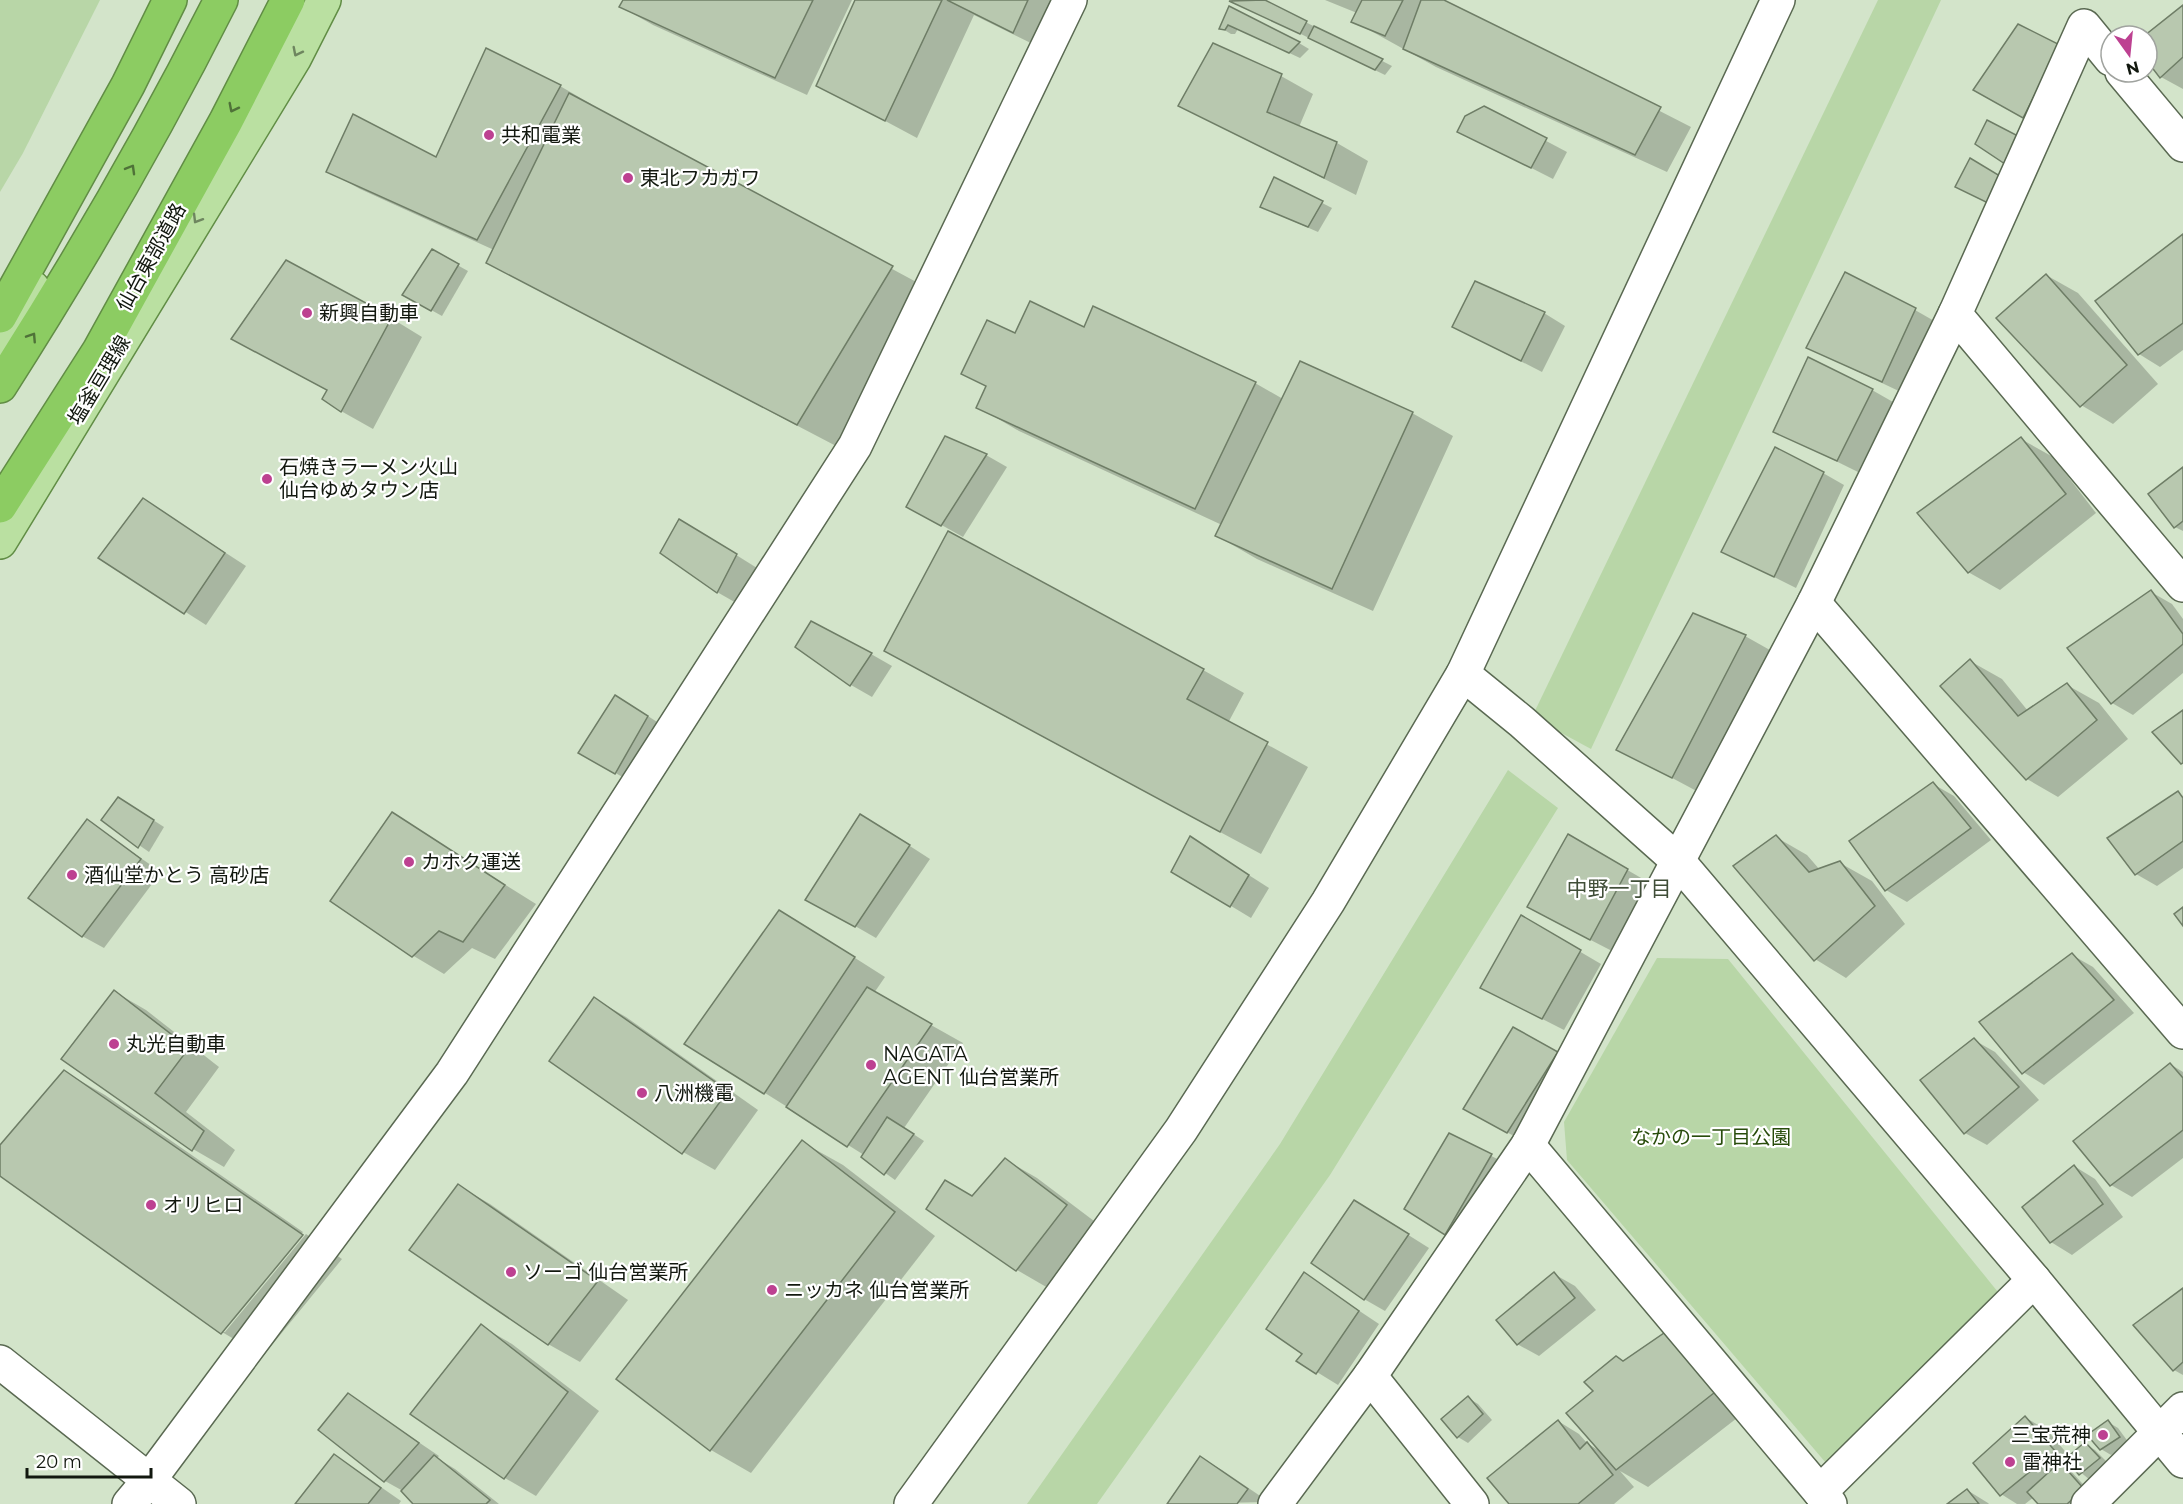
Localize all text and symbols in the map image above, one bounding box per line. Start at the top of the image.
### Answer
north arrow [2099,24,2159,84]
one-way arrow [293,46,305,57]
text: N [2124,57,2141,79]
one-way arrow [228,102,240,113]
place label: 共和電業 [501,123,581,147]
marker: 共和電業 [482,128,496,142]
one-way arrow [123,165,135,175]
place label: 東北フカガワ [640,166,760,190]
marker: 東北フカガワ [621,171,635,185]
street label: 仙台東部道路 [111,199,191,315]
one-way arrow [192,213,204,223]
place label: 新興自動車 [319,301,419,325]
marker: 新興自動車 [300,306,314,320]
street label: 塩釜亘理線 [63,331,135,429]
one-way arrow [24,333,36,343]
place label: 石焼きラーメン火山 仙台ゆめタウン店 [279,455,458,502]
marker: 石焼きラーメン火山 仙台ゆめタウン店 [260,472,274,486]
place label: カホク運送 [421,850,521,874]
marker: カホク運送 [402,855,416,869]
place label: 酒仙堂かとう 高砂店 [84,863,269,887]
marker: 酒仙堂かとう 高砂店 [65,868,79,882]
district label: 中野一丁目 [1567,876,1672,901]
place label: 丸光自動車 [126,1032,226,1056]
marker: 丸光自動車 [107,1037,121,1051]
place label: NAGATA AGENT 仙台営業所 [883,1042,1059,1089]
marker: NAGATA AGENT 仙台営業所 [864,1058,878,1072]
place label: 八洲機電 [654,1081,734,1105]
marker: 八洲機電 [635,1086,649,1100]
park label: なかの一丁目公園 [1631,1125,1791,1149]
place label: オリヒロ [163,1193,243,1217]
marker: オリヒロ [144,1198,158,1212]
place label: ソーゴ 仙台営業所 [523,1260,688,1284]
marker: ソーゴ 仙台営業所 [504,1265,518,1279]
place label: ニッカネ 仙台営業所 [784,1278,969,1302]
marker: ニッカネ 仙台営業所 [765,1283,779,1297]
place label: 三宝荒神 [2011,1423,2091,1447]
marker: 三宝荒神 [2096,1428,2110,1442]
scale bar [27,1441,152,1479]
place label: 雷神社 [2022,1450,2082,1474]
text: 20 m [36,1451,82,1473]
marker: 雷神社 [2003,1455,2017,1469]

